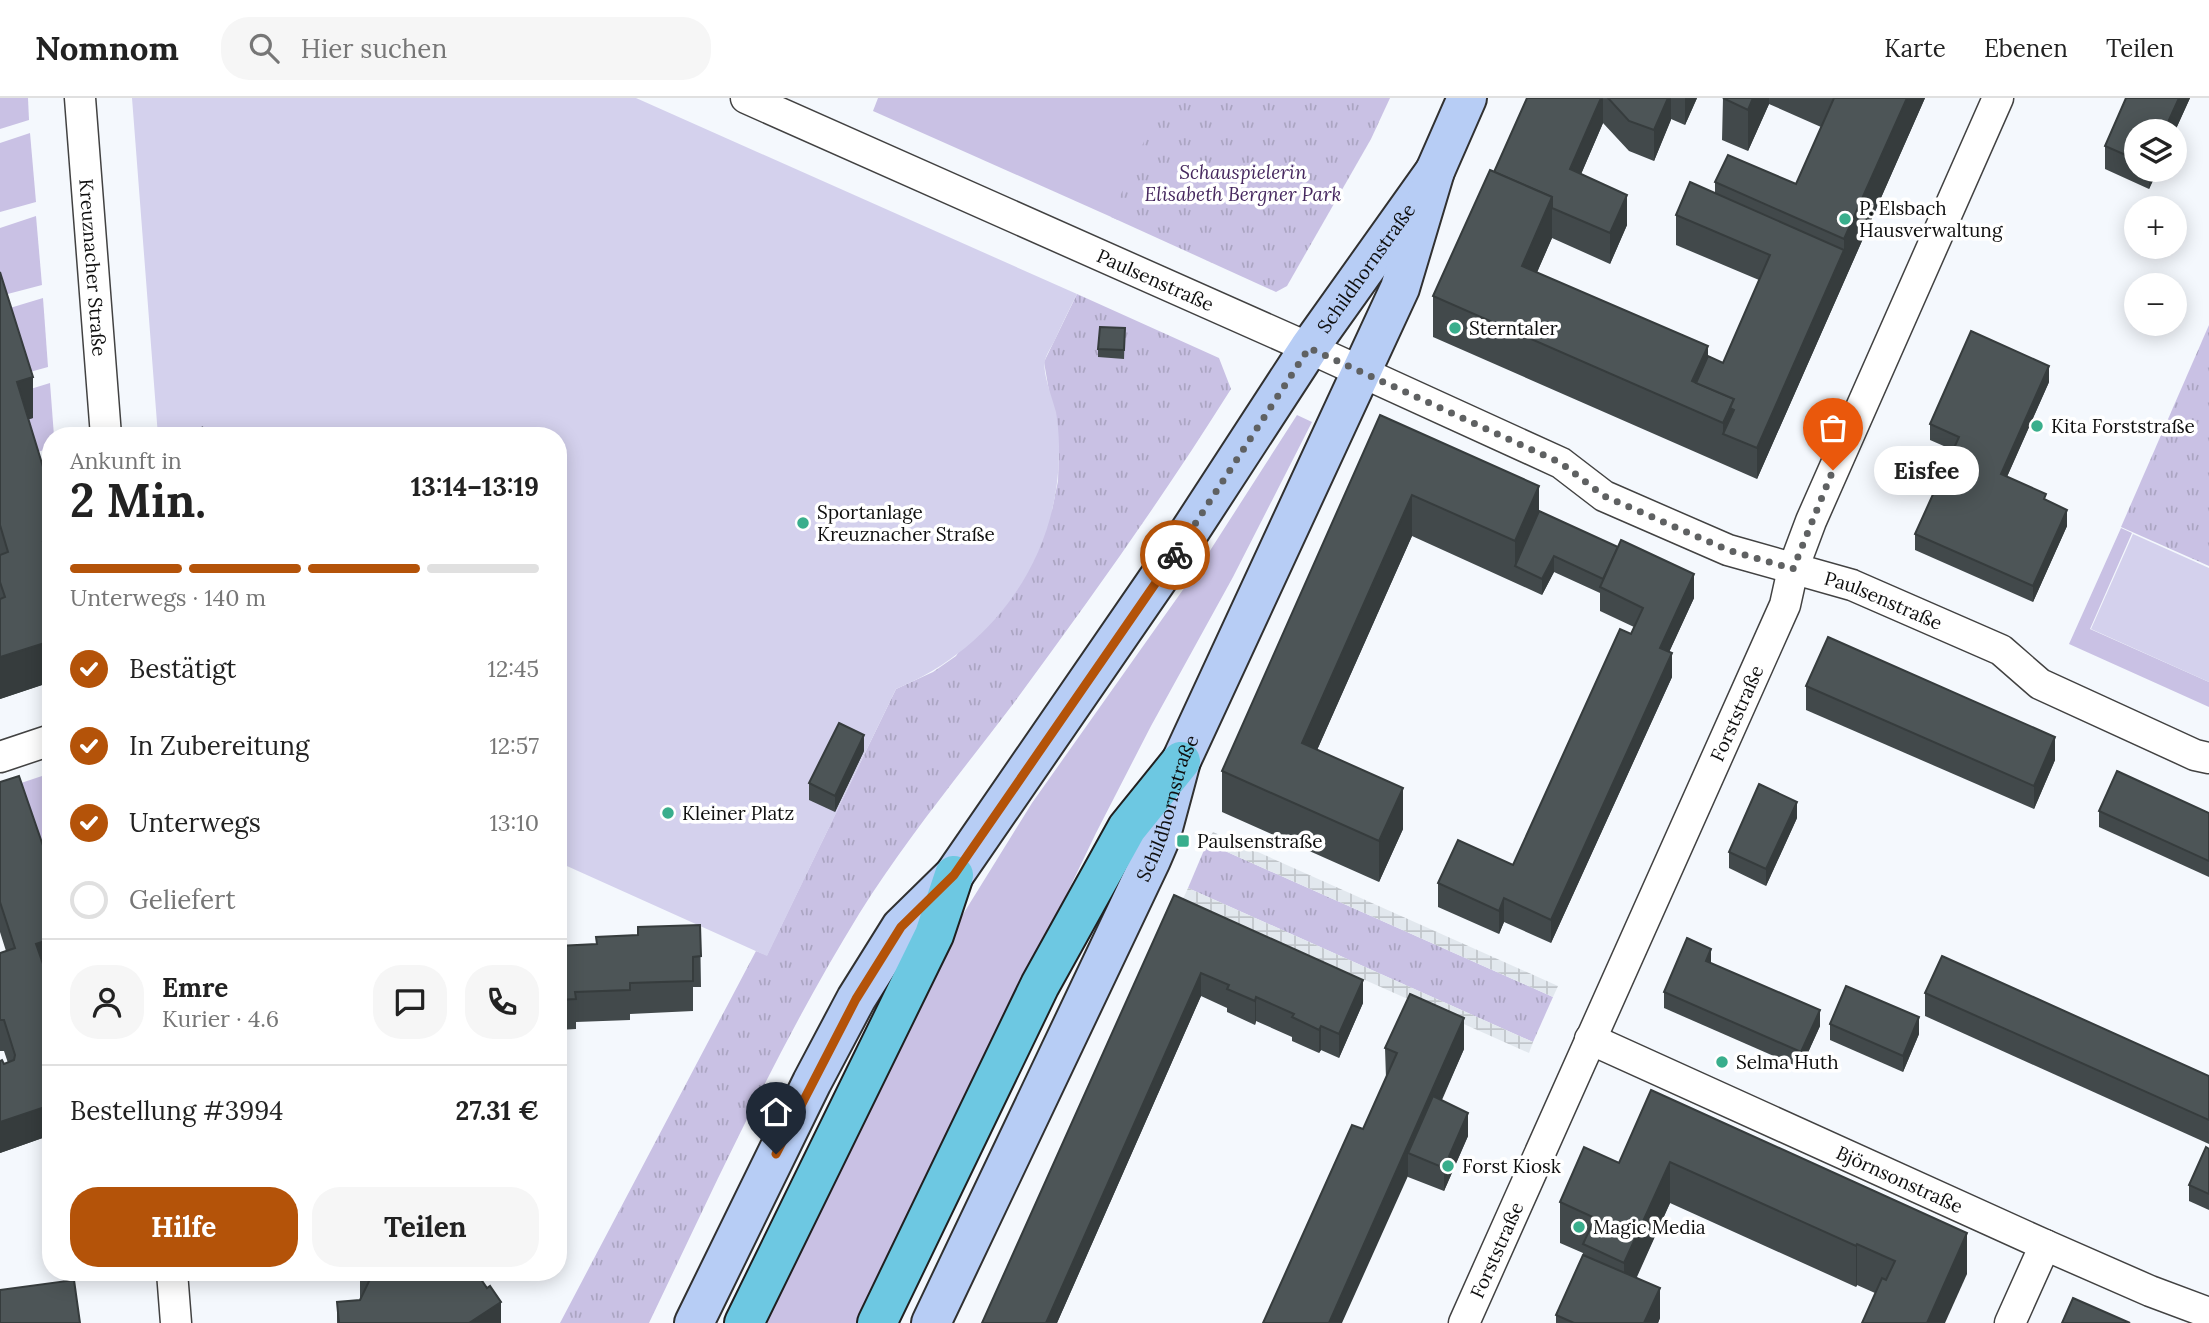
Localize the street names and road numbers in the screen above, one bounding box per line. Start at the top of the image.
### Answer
street label: Kreuznacher Straße [74,178,112,357]
street label: Schildhornstraße [1312,198,1420,338]
street label: Paulsenstraße [1093,243,1218,316]
street label: Paulsenstraße [1822,566,1946,635]
street label: Forststraße [1705,661,1769,765]
street label: Schildhornstraße [1130,731,1204,885]
street label: Björnsonstraße [1833,1140,1967,1218]
street label: Forststraße [1465,1198,1529,1302]

